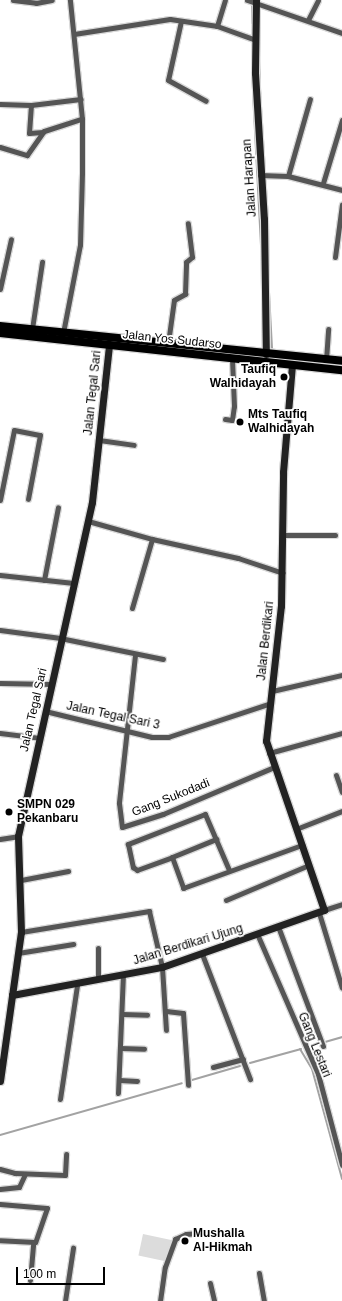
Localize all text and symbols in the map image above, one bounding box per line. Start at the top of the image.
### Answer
street label: Jalan Harapan [240,139,260,217]
street label: Jalan Yos Sudarso [122,328,222,352]
street label: Jalan Tegal Sari [81,350,105,436]
place label: Taufiq Walhidayah [210,363,276,391]
marker: Taufiq Walhidayah [279,372,289,382]
place label: Mts Taufiq Walhidayah [248,408,314,436]
marker: Mts Taufiq Walhidayah [235,417,245,427]
street label: Jalan Berdikari [255,601,277,681]
street label: Jalan Tegal Sari [17,667,51,753]
street label: Jalan Tegal Sari 3 [65,699,161,733]
street label: Gang Sukodadi [130,776,212,820]
place label: SMPN 029 Pekanbaru [17,798,78,826]
marker: SMPN 029 Pekanbaru [4,807,14,817]
street label: Jalan Berdikari Ujung [131,921,245,969]
street label: Gang Lestari [294,1010,334,1080]
place label: Mushalla Al-Hikmah [193,1227,252,1255]
marker: Mushalla Al-Hikmah [180,1236,190,1246]
scale bar [18,1259,107,1285]
text: 100 m [23,1267,56,1281]

